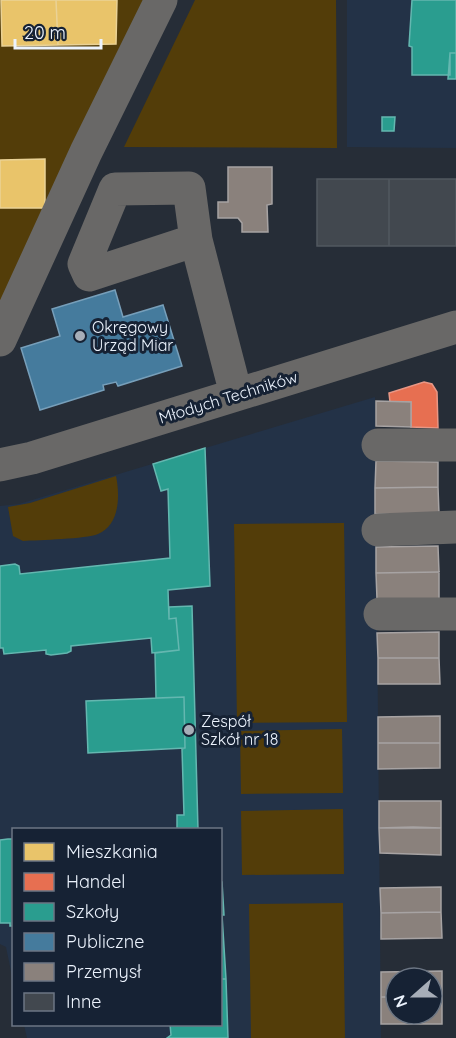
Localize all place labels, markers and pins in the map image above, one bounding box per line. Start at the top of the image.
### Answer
place label: Okręgowy Urząd Miar [92,317,174,355]
marker: Okręgowy Urząd Miar [73,329,87,343]
place label: Zespół Szkół nr 18 [201,711,278,749]
marker: Zespół Szkół nr 18 [182,723,196,737]

